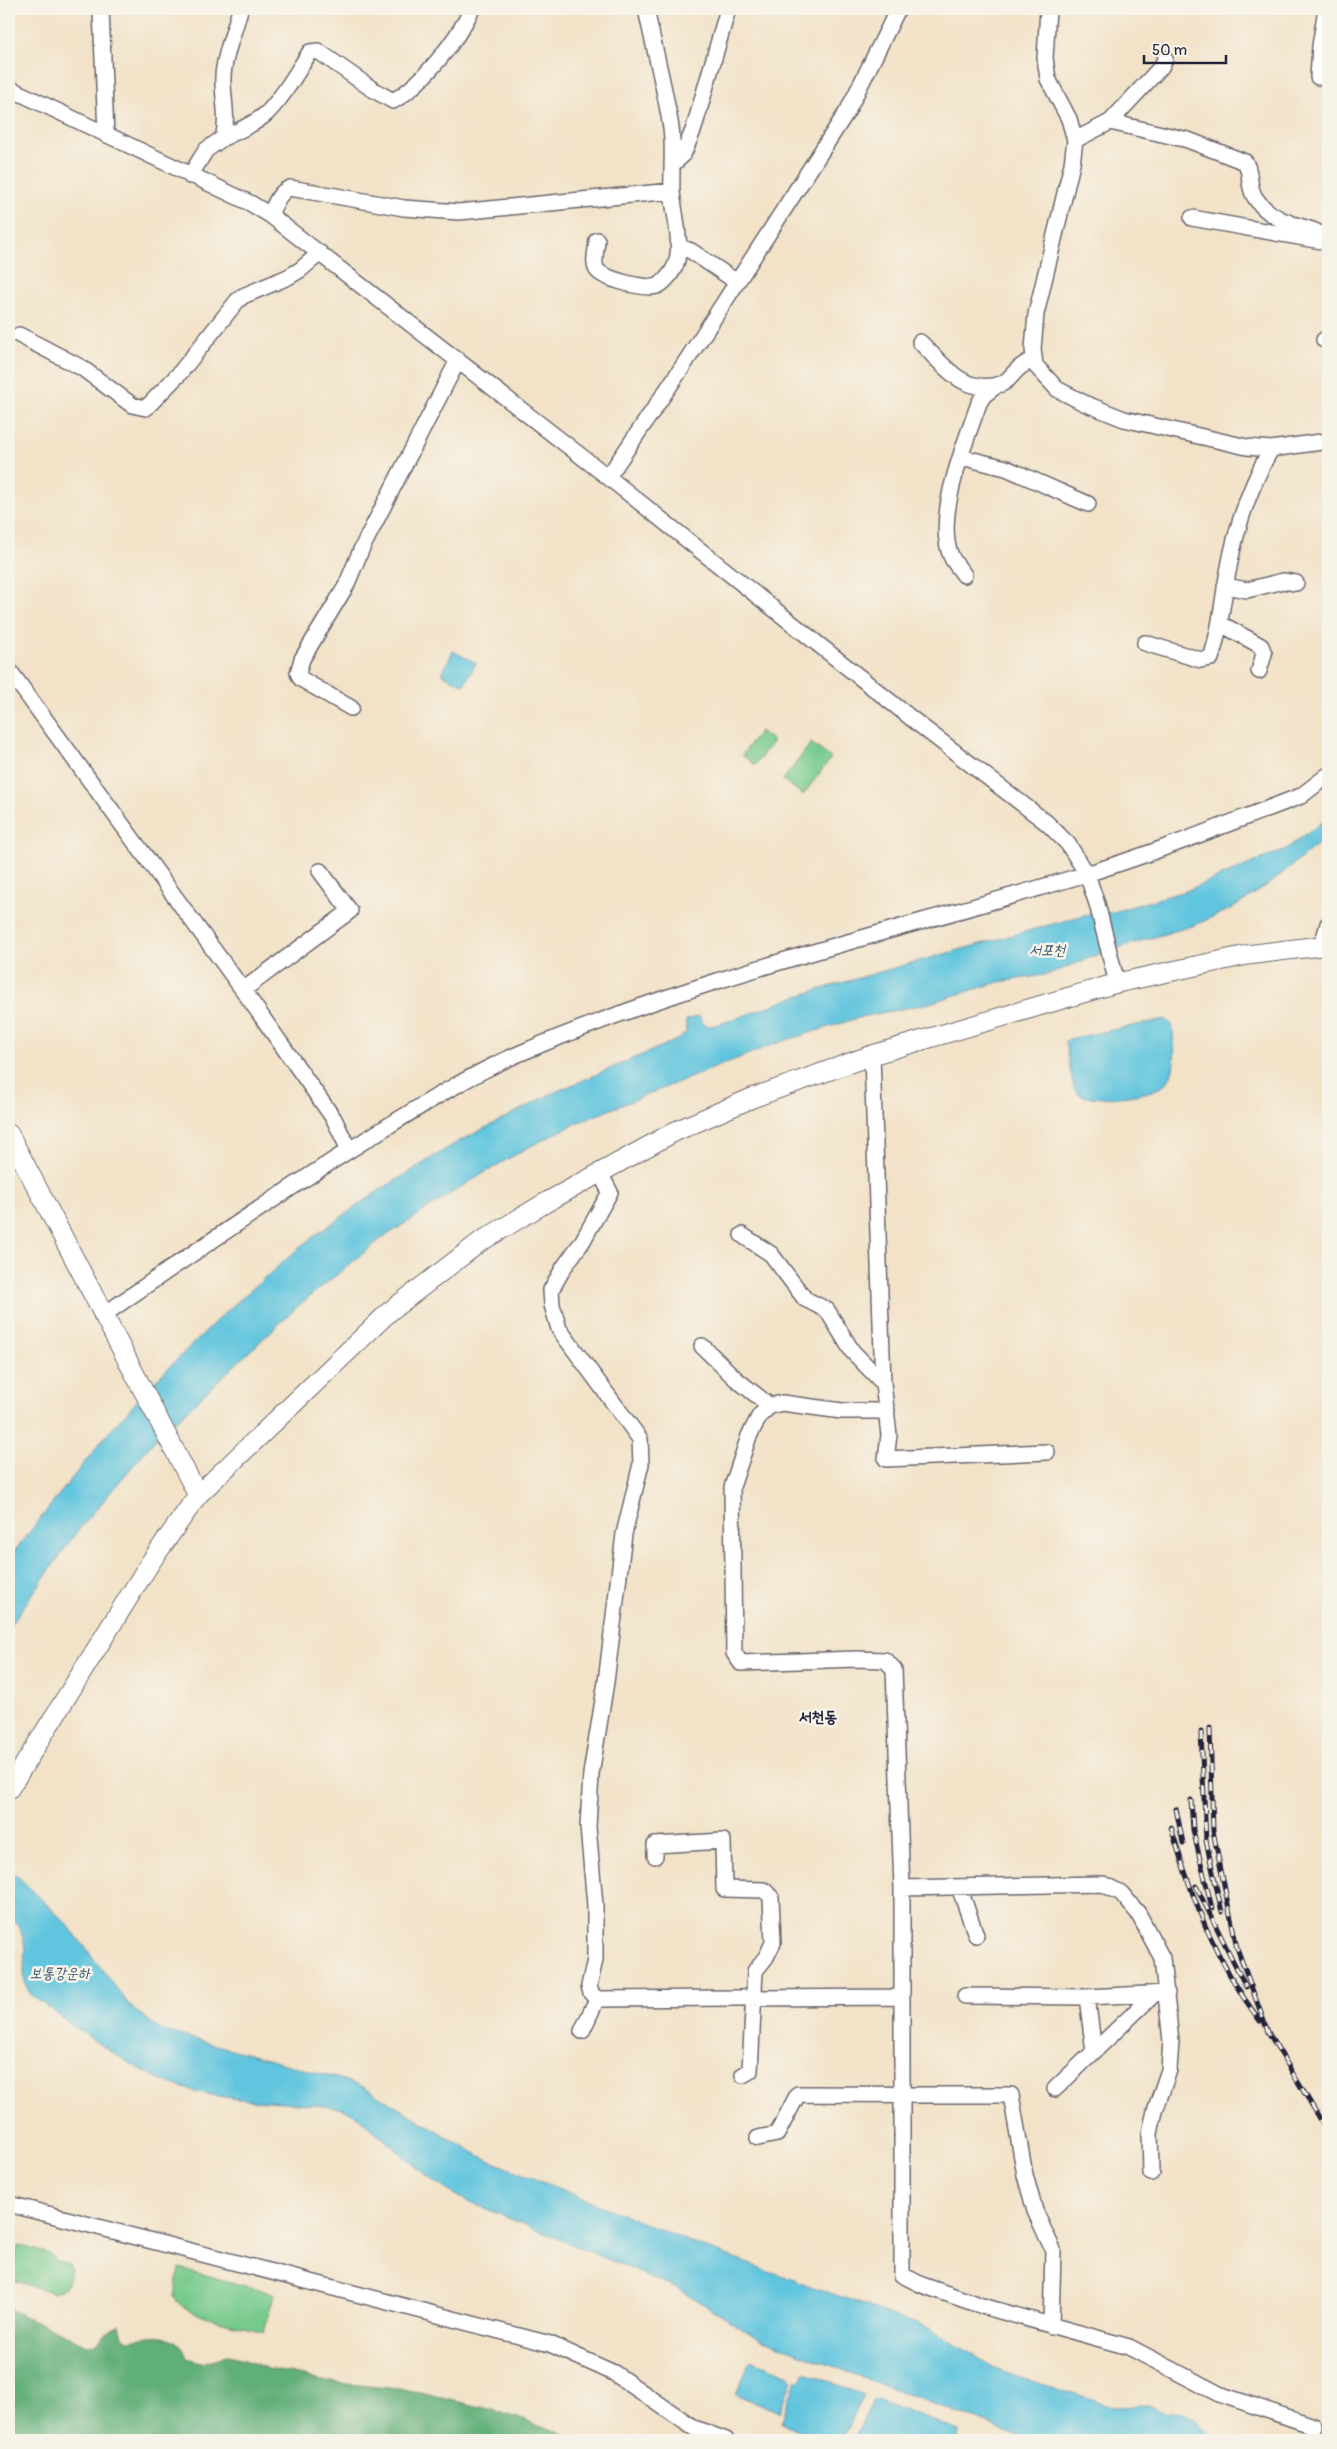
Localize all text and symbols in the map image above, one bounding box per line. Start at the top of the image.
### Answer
scale bar [1144,32,1227,64]
text: 50 m [1152,41,1187,60]
water label: 서포천 [1029,941,1067,960]
district label: 서천동 [799,1707,837,1727]
water label: 보통강운하 [30,1964,91,1983]

